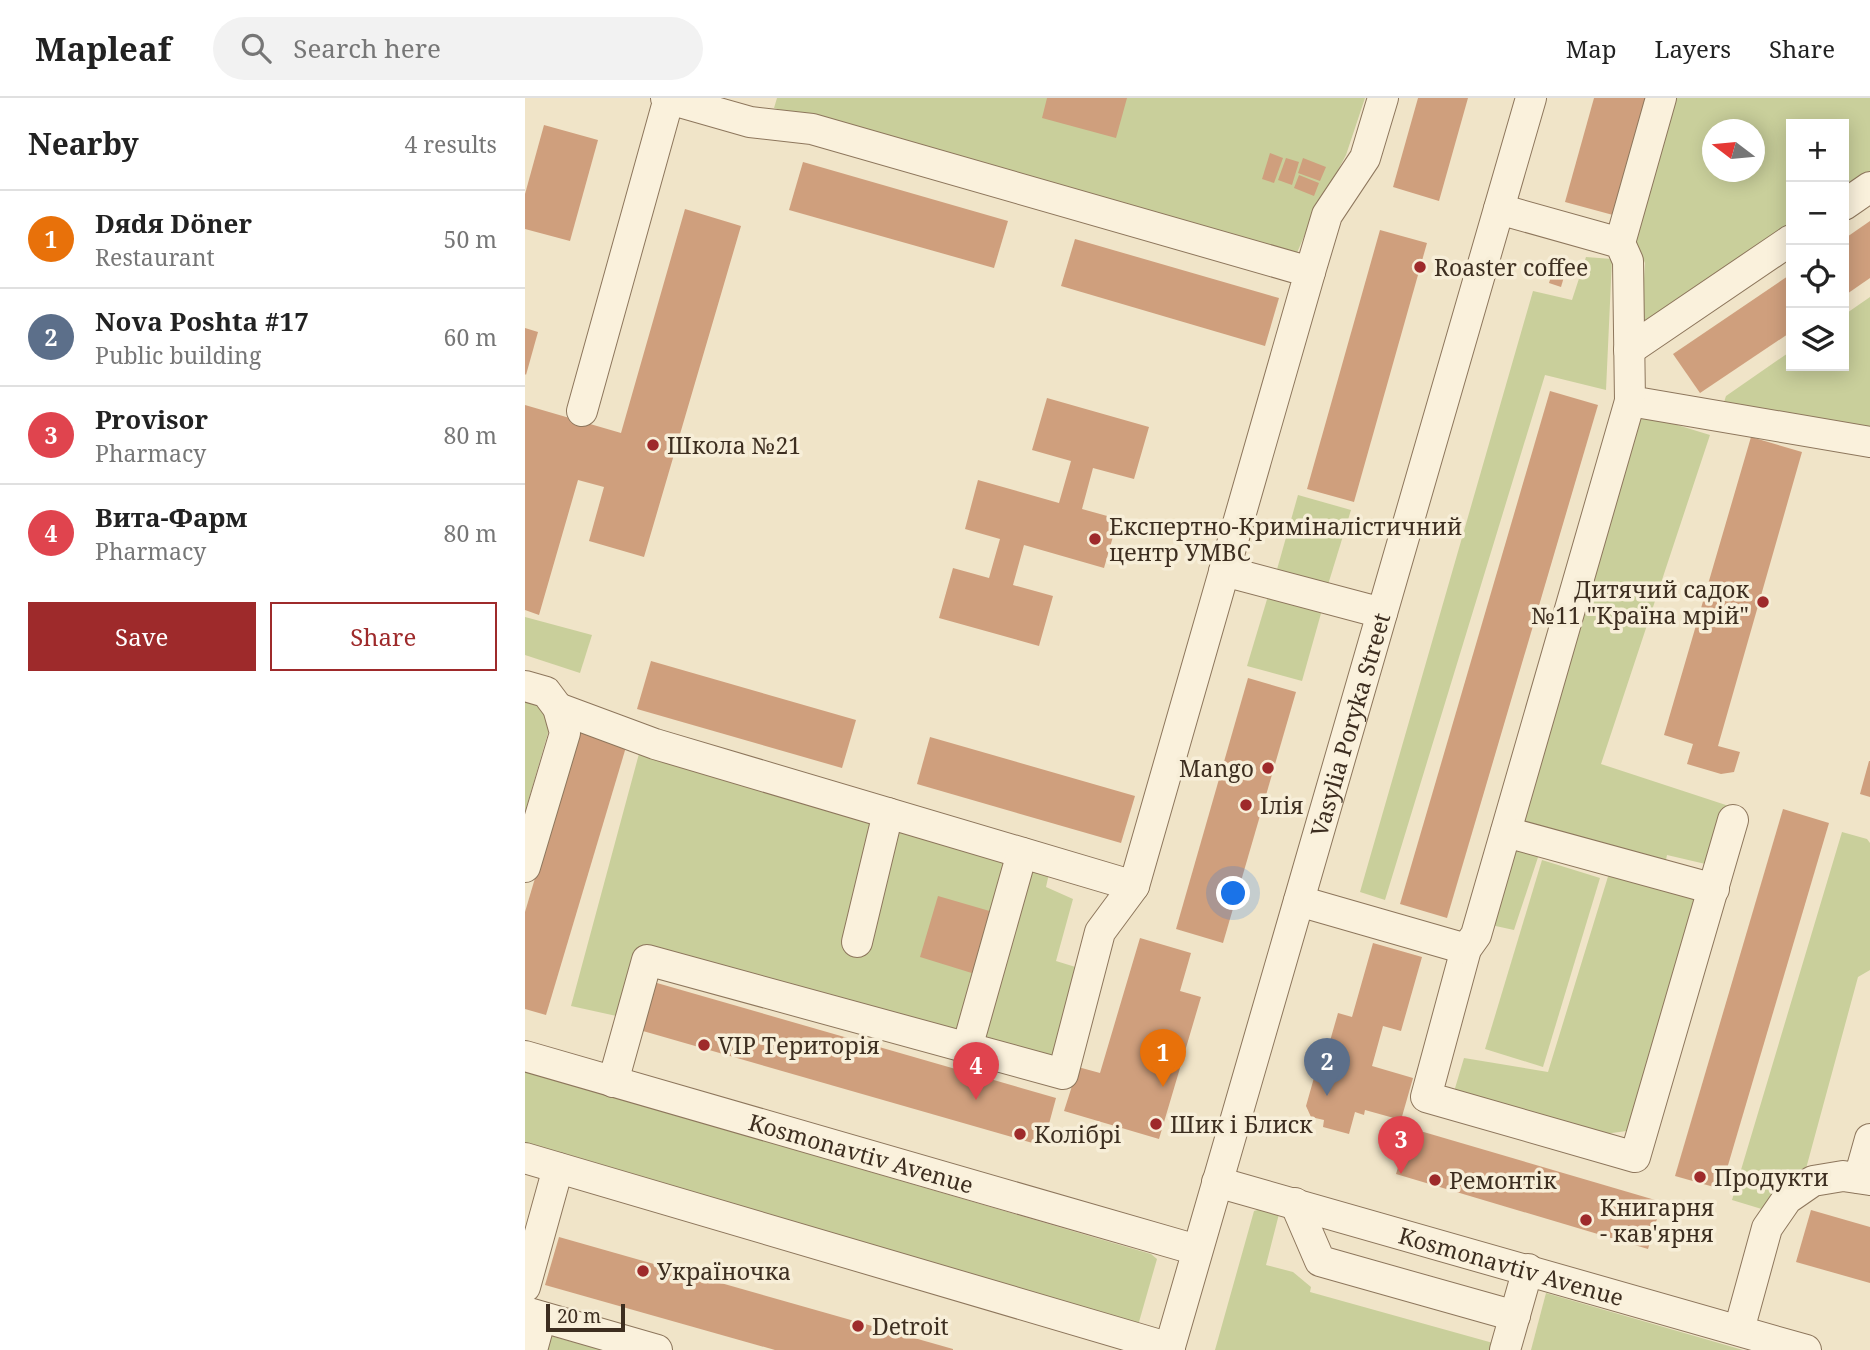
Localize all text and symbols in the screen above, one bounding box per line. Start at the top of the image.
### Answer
search box [213,17,703,80]
text: Mapleaf [35,26,171,71]
icon: search [237,29,275,67]
text: Search here [293,30,441,66]
text: Map [1566,32,1617,65]
text: Layers [1655,32,1731,65]
text: Share [1769,32,1835,65]
north arrow [1702,119,1765,182]
map controls [1786,119,1849,371]
button: + [1786,119,1849,182]
text: Nearby [28,123,139,164]
text: 4 results [404,128,497,160]
button: − [1786,182,1849,245]
text: Dяdя Döner [95,205,252,241]
text: 1 [45,223,58,255]
text: 50 m [444,223,497,255]
text: Restaurant [95,241,215,273]
button: locate [1786,245,1849,308]
place label: Roaster coffee [1434,251,1588,283]
marker: Roaster coffee [1412,259,1428,275]
text: Nova Poshta #17 [95,303,309,339]
button: layers [1786,308,1849,371]
text: 2 [45,321,58,353]
text: 60 m [444,321,497,353]
text: Public building [95,339,261,371]
text: Provisor [95,401,208,437]
text: 3 [45,419,58,451]
text: 80 m [444,419,497,451]
place label: Школа №21 [667,429,801,461]
text: Pharmacy [95,437,206,469]
marker: Школа №21 [645,437,661,453]
text: Вита-Фарм [95,499,248,535]
place label: Експертно-Криміналістичний центр УМВС [1109,510,1462,568]
text: 4 [45,517,58,549]
text: 80 m [444,517,497,549]
marker: Експертно-Криміналістичний центр УМВС [1087,531,1103,547]
text: Pharmacy [95,535,206,567]
place label: Дитячий садок №11 "Країна мрій" [1532,573,1749,631]
marker: Дитячий садок №11 "Країна мрій" [1755,594,1771,610]
button: Save [28,602,256,671]
button: Share [270,602,497,671]
street label: Vasylia Poryka Street [1302,609,1397,840]
place label: Mango [1179,752,1254,784]
marker: Mango [1260,760,1276,776]
place label: Ілія [1260,789,1304,821]
marker: Ілія [1238,797,1254,813]
your location [1216,876,1250,910]
place label: VIP Територія [718,1029,880,1061]
pin: 1 [1140,1029,1186,1087]
marker: VIP Територія [696,1037,712,1053]
pin: 2 [1304,1038,1350,1096]
pin: 4 [953,1042,999,1100]
street label: Kosmonavtiv Avenue [745,1105,977,1201]
place label: Шик і Блиск [1170,1108,1313,1140]
marker: Шик і Блиск [1148,1116,1164,1132]
pin: 3 [1378,1116,1424,1174]
place label: Колібрі [1034,1118,1122,1150]
marker: Колібрі [1012,1126,1028,1142]
place label: Продукти [1714,1161,1829,1193]
place label: Ремонтік [1449,1164,1557,1196]
marker: Продукти [1692,1169,1708,1185]
marker: Ремонтік [1427,1172,1443,1188]
place label: Книгарня - кав'ярня [1600,1191,1714,1249]
marker: Книгарня - кав'ярня [1578,1212,1594,1228]
street label: Kosmonavtiv Avenue [1395,1219,1627,1313]
place label: Україночка [657,1255,791,1287]
marker: Україночка [635,1263,651,1279]
scale bar [546,1301,625,1333]
text: 20 m [557,1303,601,1329]
place label: Detroit [872,1310,949,1342]
marker: Detroit [850,1318,866,1334]

